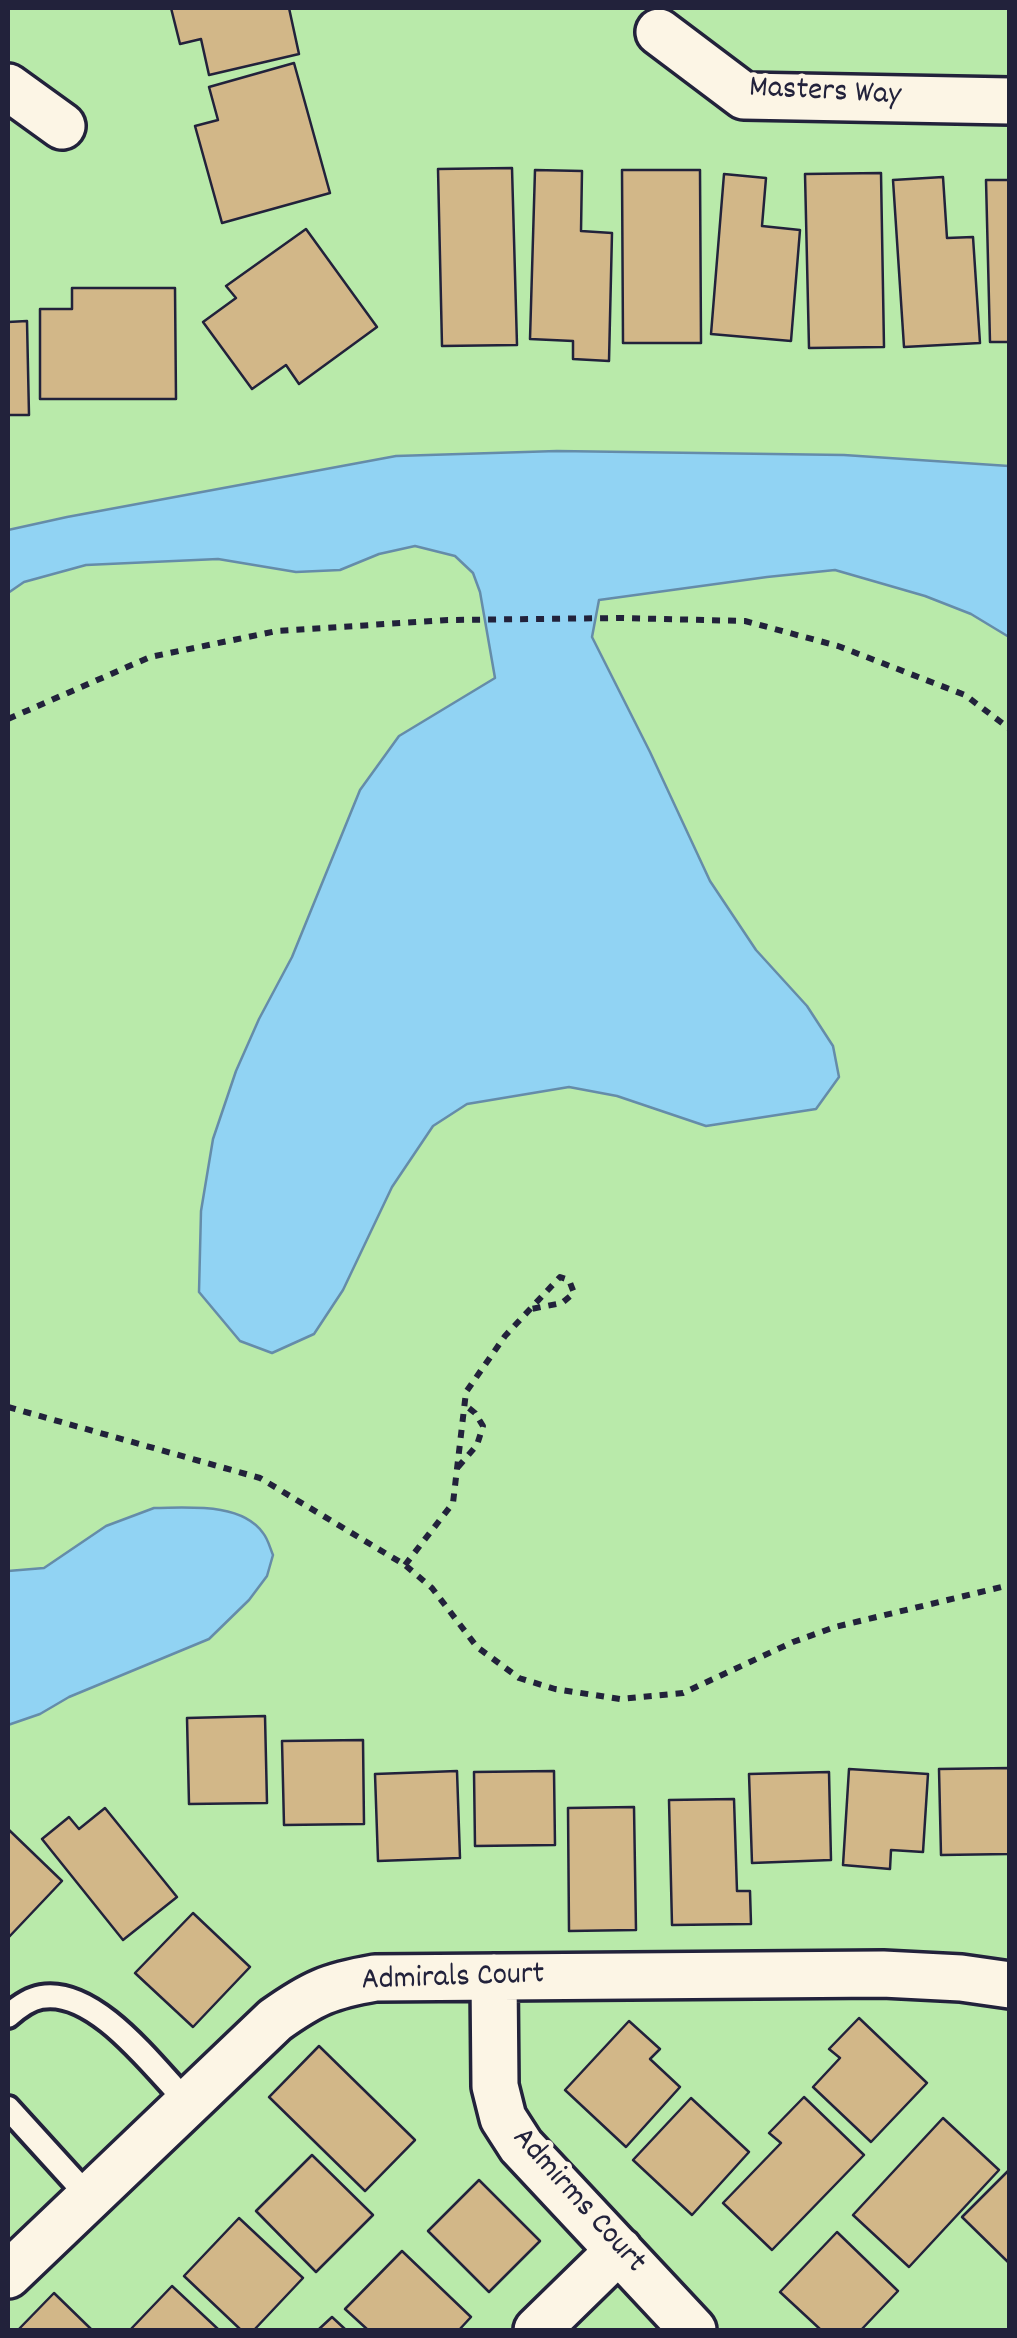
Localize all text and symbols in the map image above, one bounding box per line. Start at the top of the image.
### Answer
street label: Masters Way [748,71,902,117]
street label: Admirals Court [361,1958,545,2002]
street label: Admirms Court [502,2121,652,2283]

